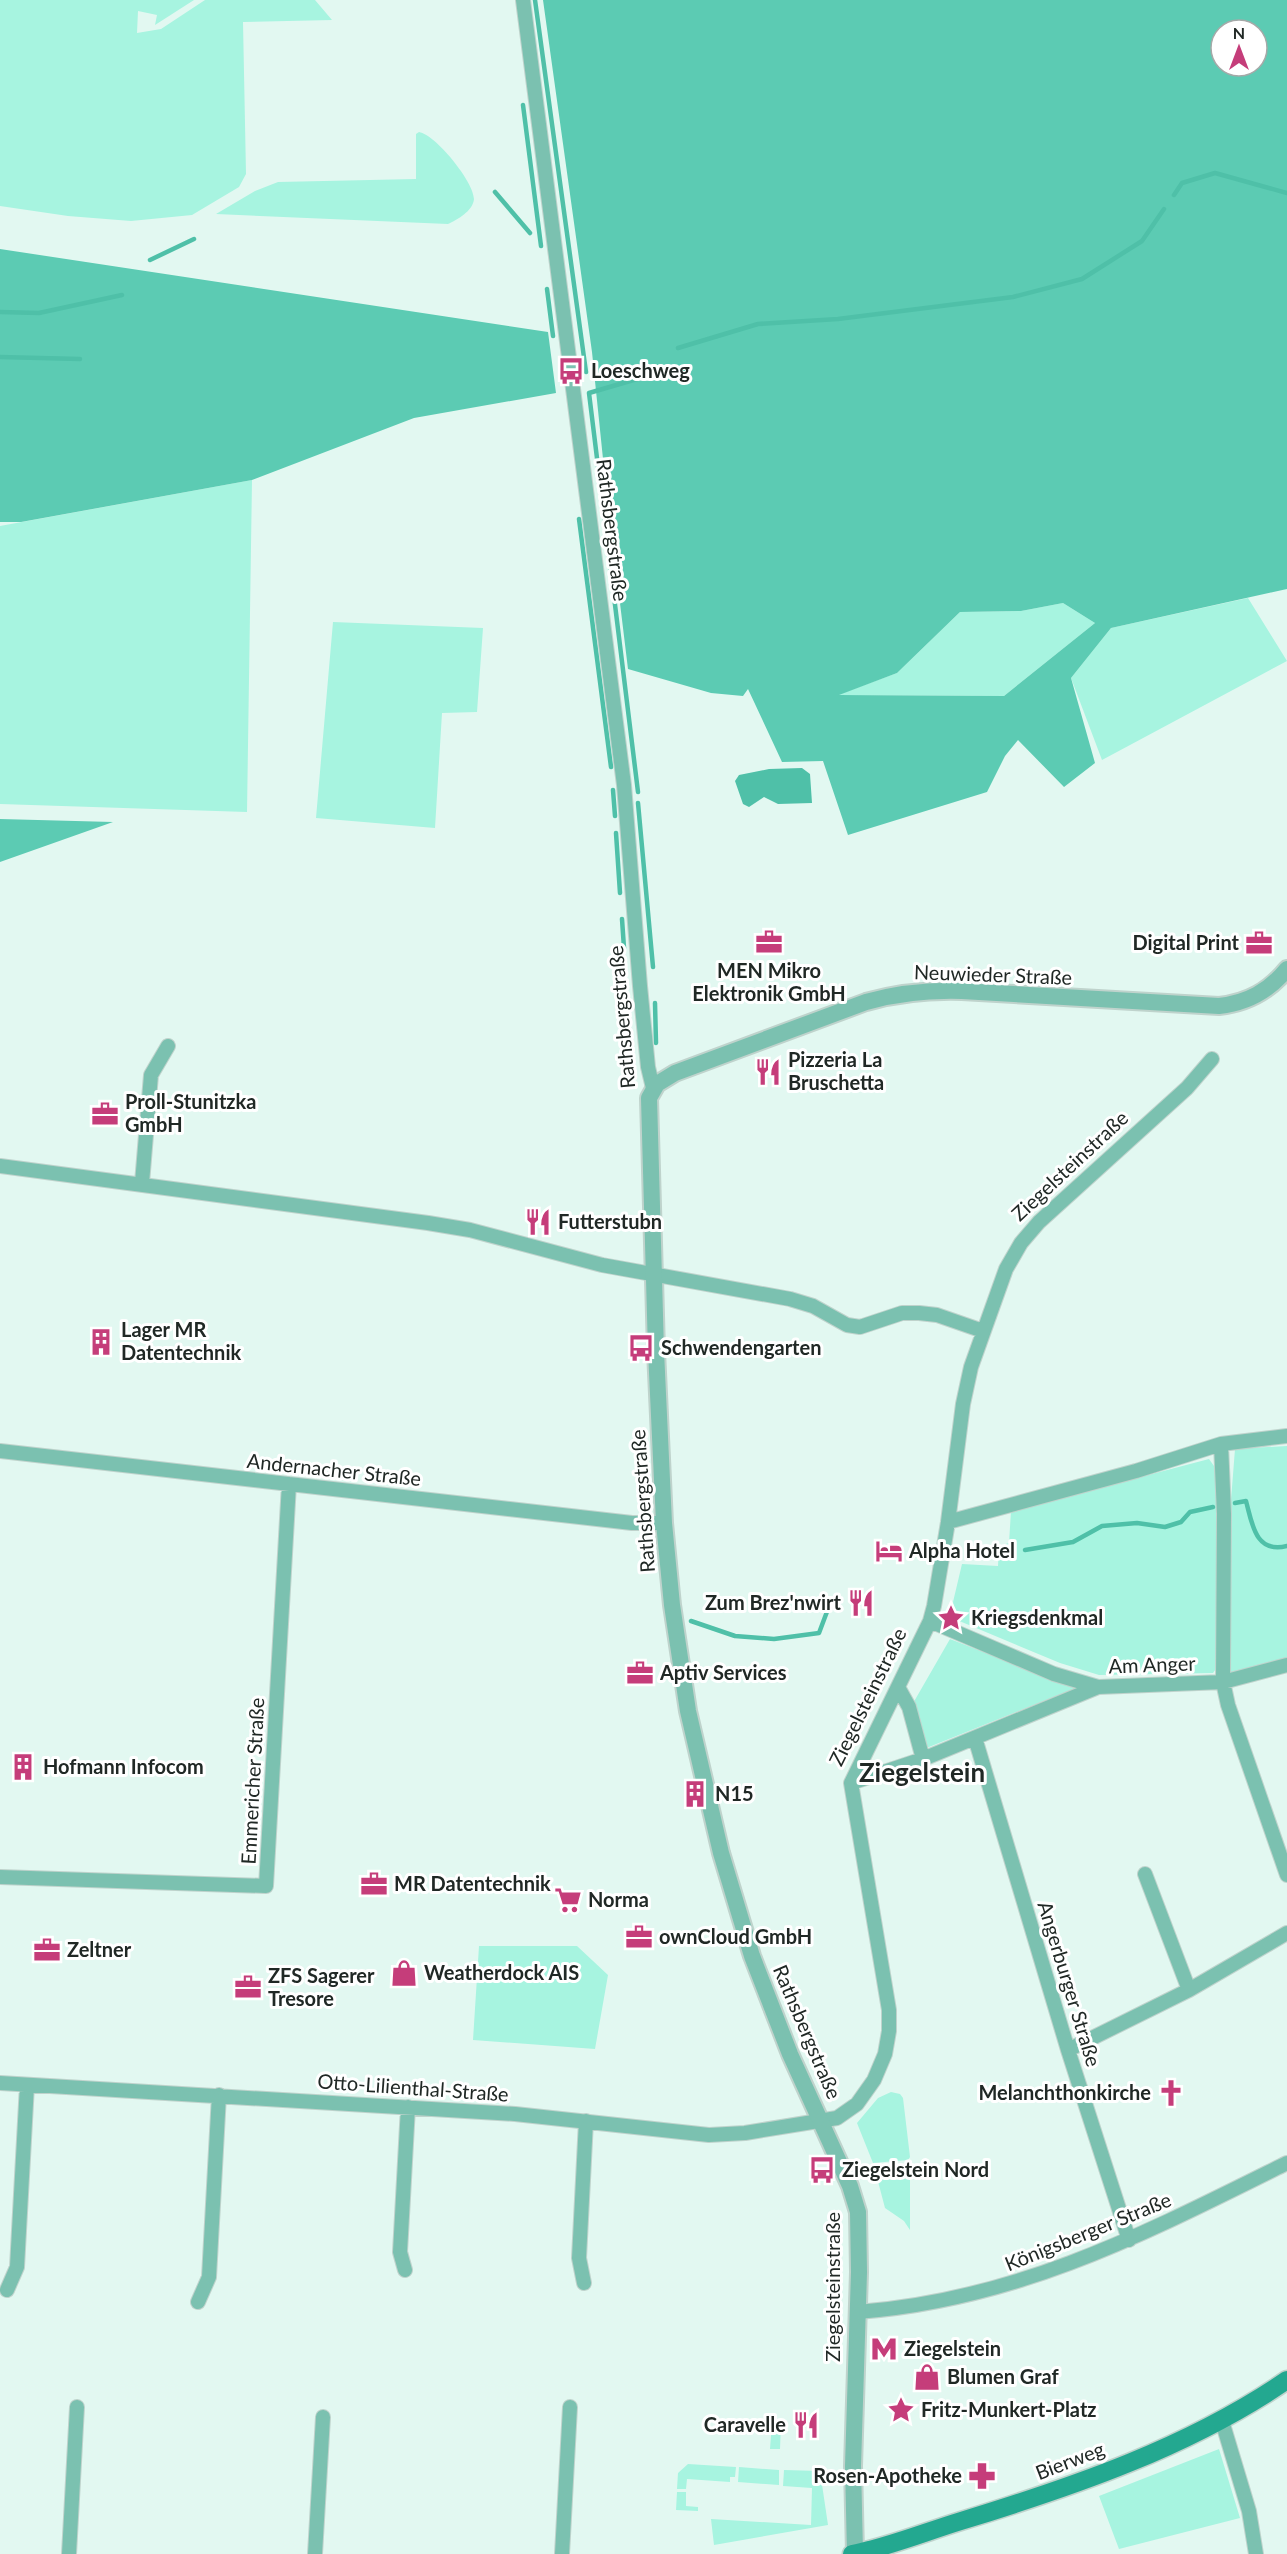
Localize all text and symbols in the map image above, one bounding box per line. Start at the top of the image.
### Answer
north arrow [1209,18,1269,78]
text: N [1233,23,1245,42]
bus stop icon: Loeschweg [556,356,586,386]
place label: Loeschweg [591,358,690,382]
street label: Rathsbergstraße [592,457,634,603]
office icon: MEN Mikro Elektronik GmbH [754,927,784,957]
office icon: Digital Print [1244,928,1274,958]
place label: Digital Print [1132,930,1240,954]
street label: Rathsbergstraße [603,945,639,1090]
place label: MEN Mikro Elektronik GmbH [692,958,846,1005]
street label: Neuwieder Straße [914,959,1073,989]
place label: Pizzeria La Bruschetta [788,1047,884,1094]
restaurant icon: Pizzeria La Bruschetta [753,1057,783,1087]
place label: Proll-Stunitzka GmbH [125,1089,256,1136]
office icon: Proll-Stunitzka GmbH [90,1099,120,1129]
street label: Ziegelsteinstraße [1006,1105,1132,1225]
restaurant icon: Futterstubn [523,1207,553,1237]
place label: Futterstubn [558,1209,662,1233]
place label: Lager MR Datentechnik [121,1317,241,1364]
building icon: Lager MR Datentechnik [86,1327,116,1357]
bus stop icon: Schwendengarten [626,1333,656,1363]
place label: Schwendengarten [661,1335,821,1359]
street label: Rathsbergstraße [625,1429,659,1573]
street label: Andernacher Straße [246,1448,422,1490]
hotel icon: Alpha Hotel [874,1536,904,1566]
place label: Alpha Hotel [908,1538,1015,1562]
restaurant icon: Zum Brez'nwirt [846,1588,876,1618]
place label: Zum Brez'nwirt [705,1590,842,1614]
place icon: Kriegsdenkmal [936,1603,966,1633]
place label: Kriegsdenkmal [971,1605,1103,1629]
street label: Ziegelsteinstraße [823,1624,911,1769]
street label: Am Anger [1108,1650,1197,1678]
office icon: Aptiv Services [625,1658,655,1688]
place label: Aptiv Services [659,1660,787,1684]
street label: Emmericher Straße [236,1697,268,1865]
building icon: Hofmann Infocom [8,1752,38,1782]
place label: Hofmann Infocom [43,1754,204,1778]
district label: Ziegelstein [859,1756,985,1788]
building icon: N15 [680,1779,710,1809]
place label: N15 [715,1781,754,1805]
office icon: MR Datentechnik [359,1869,389,1899]
place label: MR Datentechnik [394,1871,551,1895]
supermarket icon: Norma [553,1885,583,1915]
place label: Norma [588,1887,649,1911]
street label: Angerburger Straße [1033,1898,1107,2069]
office icon: ownCloud GmbH [624,1922,654,1952]
place label: ownCloud GmbH [659,1924,812,1948]
office icon: Zeltner [32,1935,62,1965]
place label: Zeltner [67,1937,132,1961]
shop icon: Weatherdock AIS [389,1958,419,1988]
place label: Weatherdock AIS [424,1960,579,1984]
street label: Rathsbergstraße [769,1961,847,2102]
place label: ZFS Sagerer Tresore [268,1963,375,2010]
office icon: ZFS Sagerer Tresore [233,1972,263,2002]
street label: Otto-Lilienthal-Straße [317,2068,510,2106]
church icon: Melanchthonkirche [1156,2078,1186,2108]
place label: Melanchthonkirche [979,2080,1151,2104]
bus stop icon: Ziegelstein Nord [807,2155,837,2185]
place label: Ziegelstein Nord [842,2157,989,2181]
street label: Königsberger Straße [1001,2187,1174,2275]
street label: Ziegelsteinstraße [820,2212,844,2362]
metro station icon: Ziegelstein [869,2334,899,2364]
place label: Ziegelstein [904,2336,1001,2360]
shop icon: Blumen Graf [912,2362,942,2392]
place label: Blumen Graf [947,2364,1059,2388]
place icon: Fritz-Munkert-Platz [886,2395,916,2425]
place label: Fritz-Munkert-Platz [921,2397,1097,2421]
restaurant icon: Caravelle [791,2410,821,2440]
place label: Caravelle [704,2412,786,2436]
street label: Bierweg [1032,2436,1107,2484]
pharmacy icon: Rosen-Apotheke [967,2461,997,2491]
place label: Rosen-Apotheke [813,2463,962,2487]

